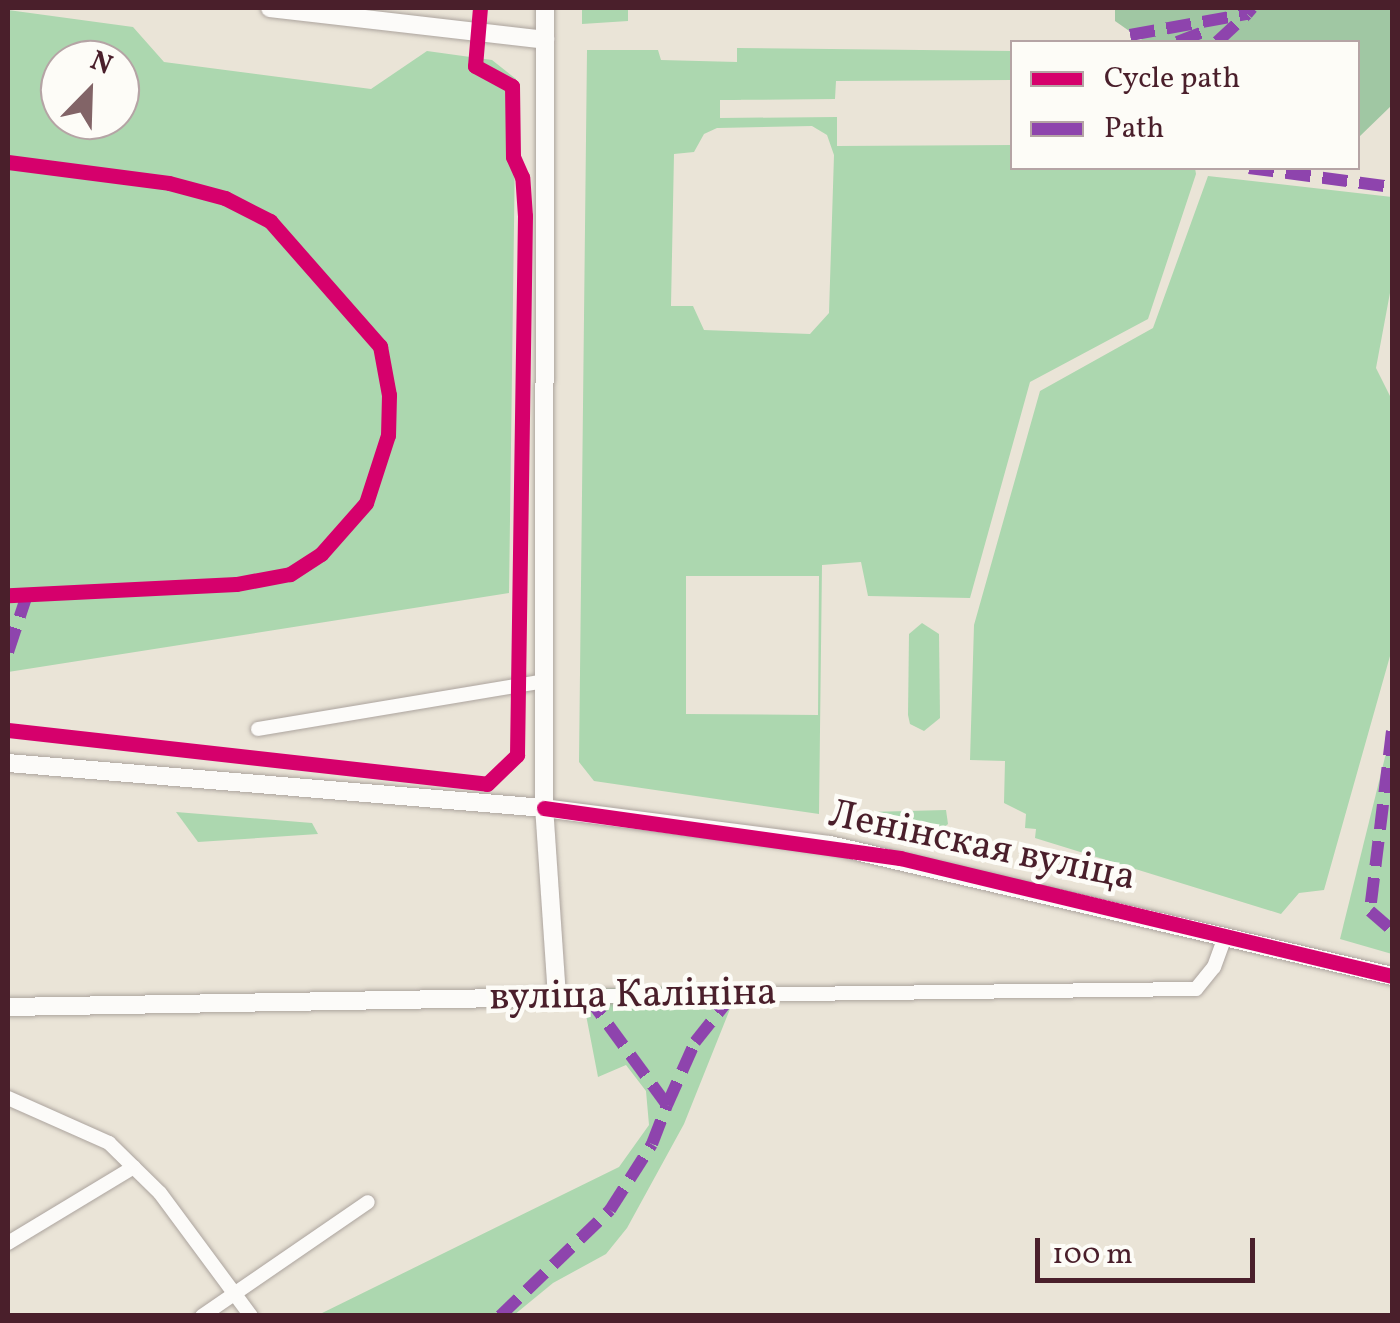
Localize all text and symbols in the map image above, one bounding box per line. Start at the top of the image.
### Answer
north arrow [40,40,140,140]
legend [1010,40,1360,170]
text: N [84,42,118,86]
text: Cycle path [1104,58,1240,100]
text: Path [1104,108,1164,150]
street label: Ленінская вуліца [824,791,1140,903]
street label: вуліца Калініна [489,969,777,1023]
scale bar [1040,1218,1260,1280]
text: 100 m [1052,1234,1133,1276]

